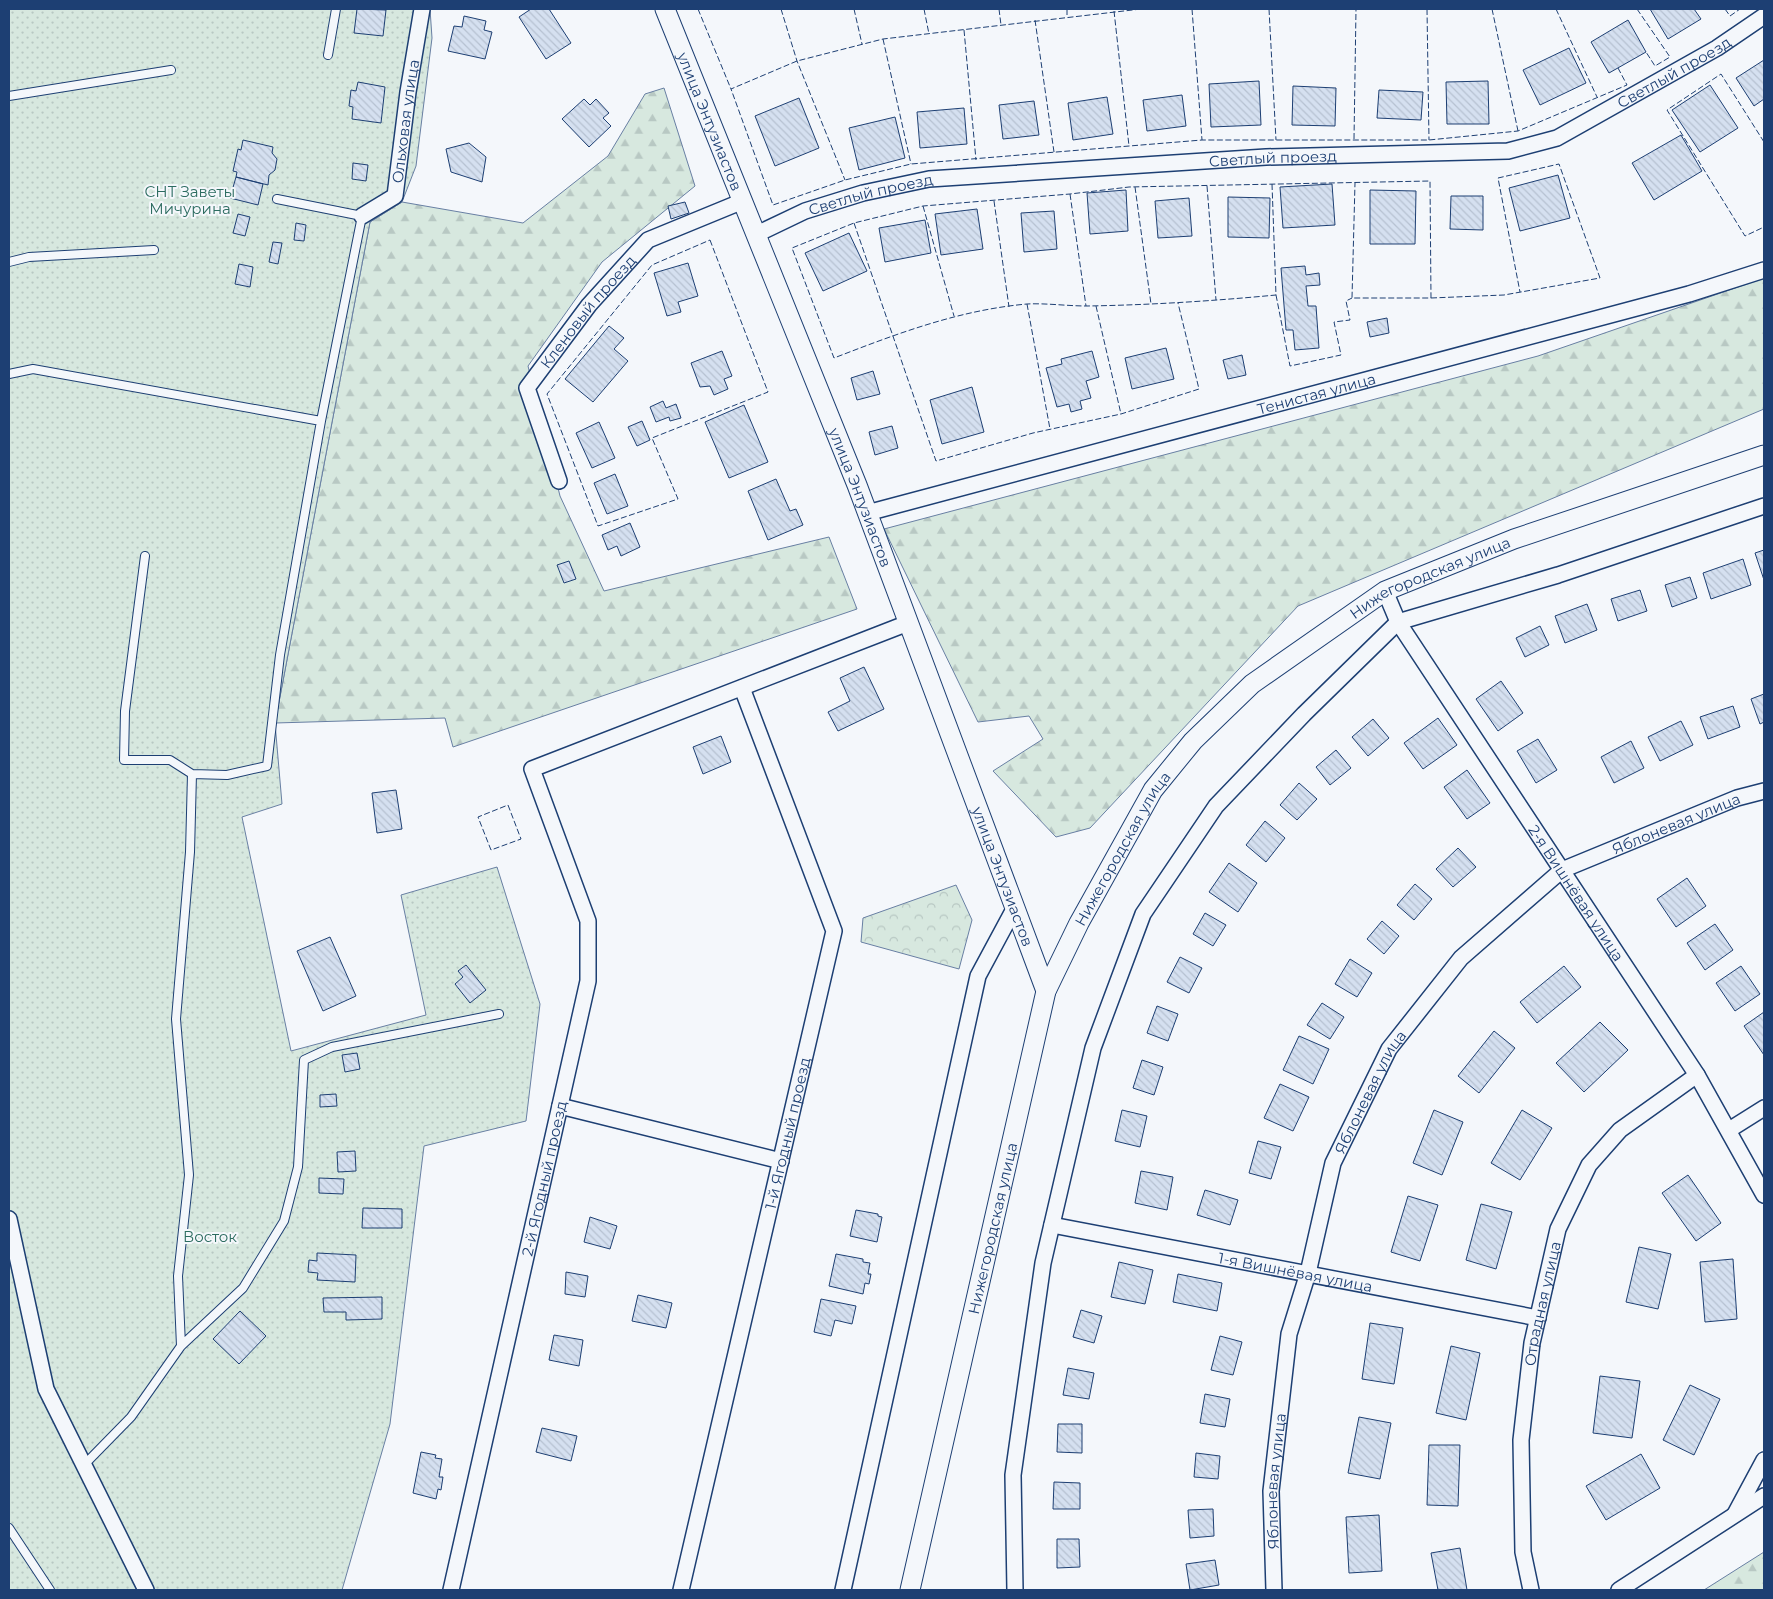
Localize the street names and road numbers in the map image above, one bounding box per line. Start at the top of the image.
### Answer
street label: Светлый проезд [1613,32,1735,112]
street label: улица Энтузиастов [673,48,747,193]
street label: Ольховая улица [387,58,423,184]
street label: Светлый проезд [1208,146,1337,170]
street label: Светлый проезд [806,169,935,219]
street label: Кленовый проезд [536,251,640,372]
street label: Тенистая улица [1255,368,1378,418]
street label: улица Энтузиастов [825,424,896,569]
street label: Нижегородская улица [1346,532,1513,623]
street label: Нижегородская улица [1070,767,1174,929]
street label: Яблоневая улица [1609,788,1743,858]
street label: улица Энтузиастов [968,803,1038,949]
street label: 2-я Вишнёвая улица [1525,821,1629,965]
street label: Яблоневая улица [1330,1026,1410,1157]
street label: 1-й Ягодный проезд [760,1055,814,1211]
street label: 2-й Ягодный проезд [517,1099,570,1258]
street label: Нижегородская улица [963,1140,1021,1316]
street label: Отрадная улица [1520,1239,1564,1367]
street label: 1-я Вишнёвая улица [1217,1248,1374,1296]
street label: Яблоневая улица [1261,1412,1289,1550]

